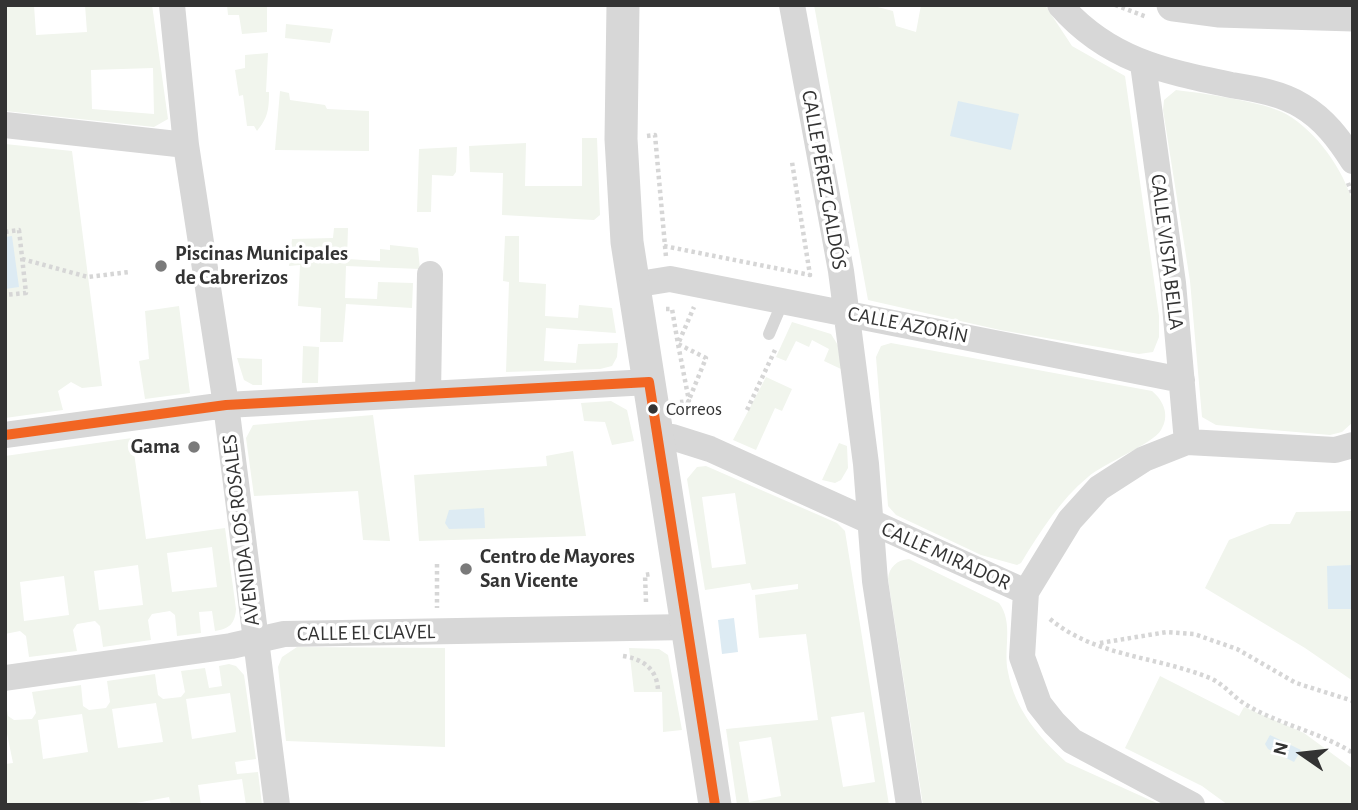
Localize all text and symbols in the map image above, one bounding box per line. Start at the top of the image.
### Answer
street label: CALLE PÉREZ GALDÓS [796,88,852,272]
street label: CALLE VISTA BELLA [1145,173,1189,331]
place label: Piscinas Municipales de Cabrerizos [175,241,348,291]
marker: Piscinas Municipales de Cabrerizos [153,258,169,274]
street label: CALLE AZORÍN [846,301,970,349]
place label: Correos [666,398,722,420]
marker: Correos [646,402,660,416]
street label: AVENIDA LOS ROSALES [217,433,265,627]
place label: Gama [131,434,180,460]
marker: Gama [186,439,202,455]
street label: CALLE MIRADOR [878,516,1014,596]
place label: Centro de Mayores San Vicente [480,544,635,594]
marker: Centro de Mayores San Vicente [458,561,474,577]
street label: CALLE EL CLAVEL [297,619,435,647]
north arrow [1267,719,1337,789]
text: N [1270,740,1292,758]

